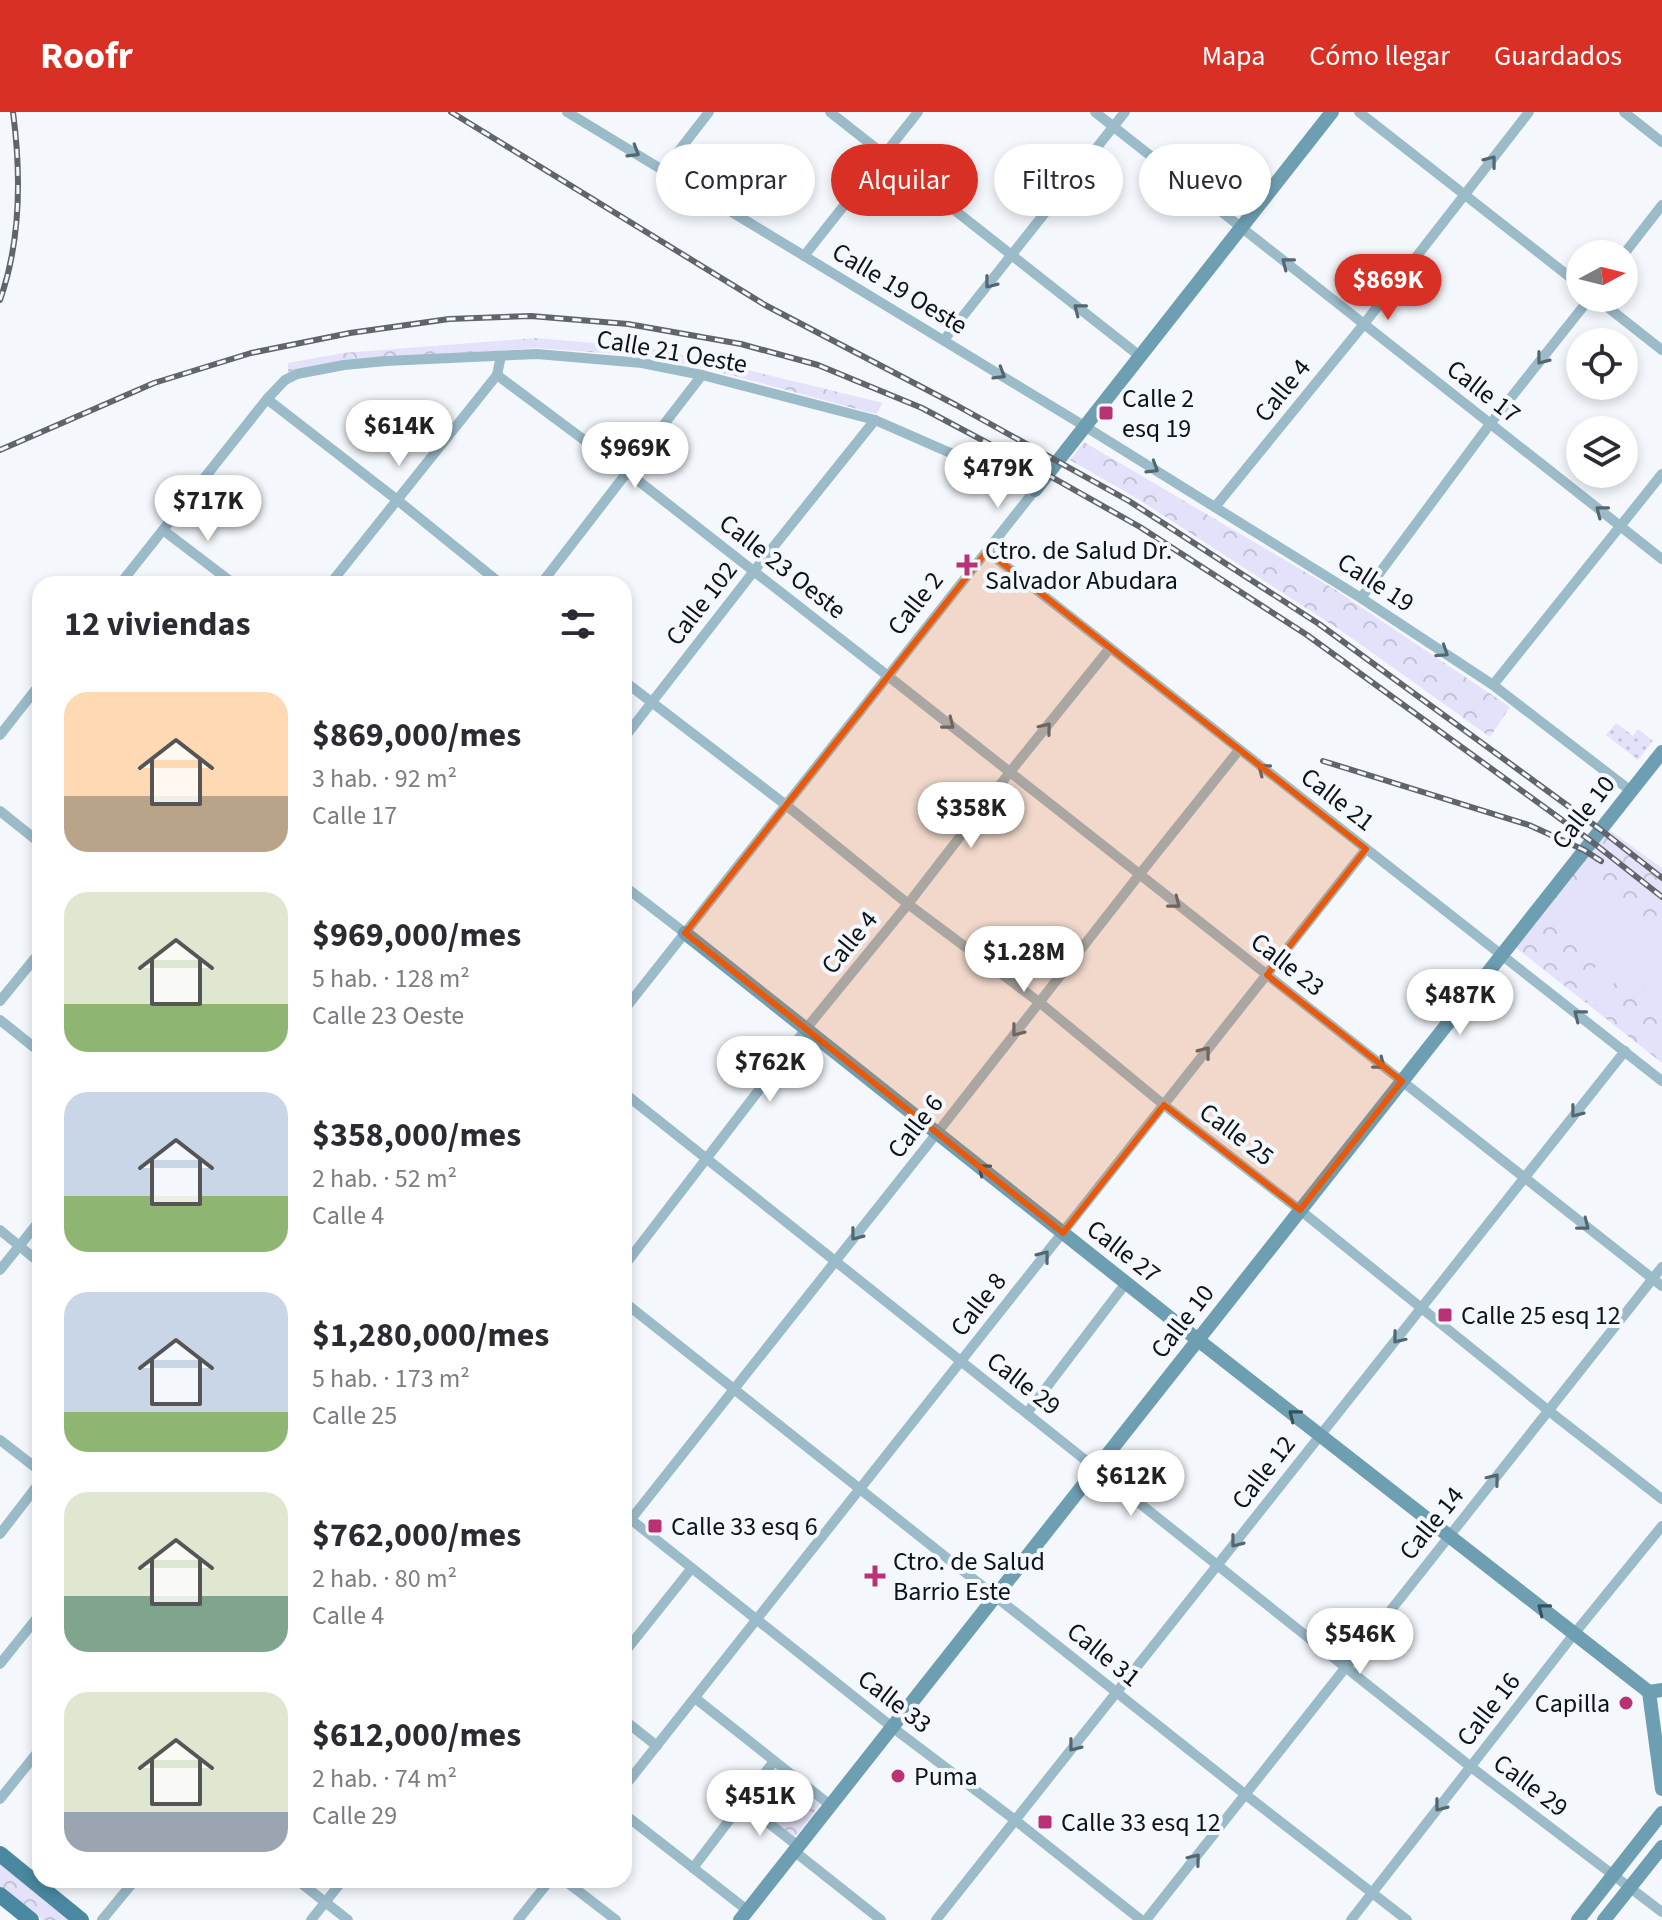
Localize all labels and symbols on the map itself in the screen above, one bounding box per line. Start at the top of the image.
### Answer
one-way arrow [625,143,640,158]
one-way arrow [1481,155,1495,170]
street label: Calle 19 Oeste [825,233,975,343]
north arrow [1566,240,1638,312]
pin: $869K [1332,254,1444,322]
one-way arrow [1282,258,1296,273]
one-way arrow [985,274,999,289]
one-way arrow [1074,304,1088,319]
street label: Calle 21 Oeste [594,320,750,383]
one-way arrow [1537,350,1551,365]
street label: Calle 4 [1245,351,1320,430]
street label: Calle 17 [1439,351,1529,432]
one-way arrow [991,364,1006,380]
place label: Calle 2 esq 19 [1122,380,1194,447]
pin: $614K [343,400,455,468]
marker: Calle 2 esq 19 [1097,404,1115,422]
pin: $969K [579,422,691,490]
pin: $479K [942,442,1054,510]
one-way arrow [1144,458,1158,473]
pin: $717K [152,475,264,543]
street label: Calle 23 Oeste [711,505,854,628]
one-way arrow [1595,506,1610,520]
place label: Ctro. de Salud Dr. Salvador Abudara [985,532,1178,599]
street label: Calle 19 [1330,544,1422,621]
street label: Calle 102 [657,553,746,653]
marker: Ctro. de Salud Dr. Salvador Abudara [956,554,978,576]
street label: Calle 2 [879,563,952,643]
one-way arrow [1434,642,1449,657]
one-way arrow [940,715,955,729]
one-way arrow [1036,722,1050,737]
street label: Calle 21 [1293,759,1383,840]
one-way arrow [1258,764,1272,779]
street label: Calle 10 [1543,767,1624,857]
pin: $358K [915,782,1027,850]
one-way arrow [1166,893,1180,908]
street label: Calle 4 [812,903,887,982]
street label: Calle 23 [1243,924,1333,1005]
pin: $1.28M [959,926,1089,994]
pin: $487K [1404,969,1516,1037]
one-way arrow [1573,1011,1588,1025]
one-way arrow [1012,1022,1026,1037]
pin: $762K [714,1036,826,1104]
one-way arrow [1196,1046,1210,1061]
one-way arrow [1371,1054,1386,1068]
street label: Calle 6 [879,1086,952,1166]
street label: Calle 25 [1192,1094,1282,1175]
one-way arrow [1571,1103,1586,1117]
one-way arrow [977,1165,992,1179]
street label: Calle 27 [1079,1211,1169,1292]
one-way arrow [1575,1215,1590,1229]
one-way arrow [852,1226,866,1241]
one-way arrow [1034,1251,1049,1265]
street label: Calle 8 [942,1264,1015,1344]
street label: Calle 10 [1142,1276,1223,1366]
place label: Calle 25 esq 12 [1461,1297,1621,1334]
marker: Calle 25 esq 12 [1436,1306,1454,1324]
one-way arrow [1393,1329,1407,1344]
street label: Calle 29 [979,1343,1069,1424]
one-way arrow [1288,1410,1303,1424]
street label: Calle 12 [1223,1427,1304,1517]
pin: $612K [1075,1450,1187,1518]
one-way arrow [1485,1473,1499,1488]
street label: Calle 14 [1390,1479,1473,1568]
place label: Calle 33 esq 6 [671,1508,818,1545]
marker: Calle 33 esq 6 [646,1517,664,1535]
one-way arrow [1231,1533,1246,1547]
place label: Ctro. de Salud Barrio Este [893,1543,1045,1610]
marker: Ctro. de Salud Barrio Este [864,1565,886,1587]
one-way arrow [1537,1605,1552,1619]
pin: $546K [1304,1608,1416,1676]
street label: Calle 31 [1059,1613,1148,1696]
street label: Calle 33 [850,1661,940,1742]
street label: Calle 16 [1448,1664,1529,1754]
place label: Capilla [1535,1685,1610,1722]
marker: Capilla [1617,1694,1635,1712]
one-way arrow [1070,1737,1084,1752]
street label: Calle 29 [1486,1745,1576,1826]
place label: Puma [914,1758,978,1795]
marker: Puma [889,1767,907,1785]
pin: $451K [704,1770,816,1838]
one-way arrow [1435,1797,1449,1812]
place label: Calle 33 esq 12 [1061,1804,1221,1841]
marker: Calle 33 esq 12 [1036,1813,1054,1831]
one-way arrow [1185,1853,1199,1868]

